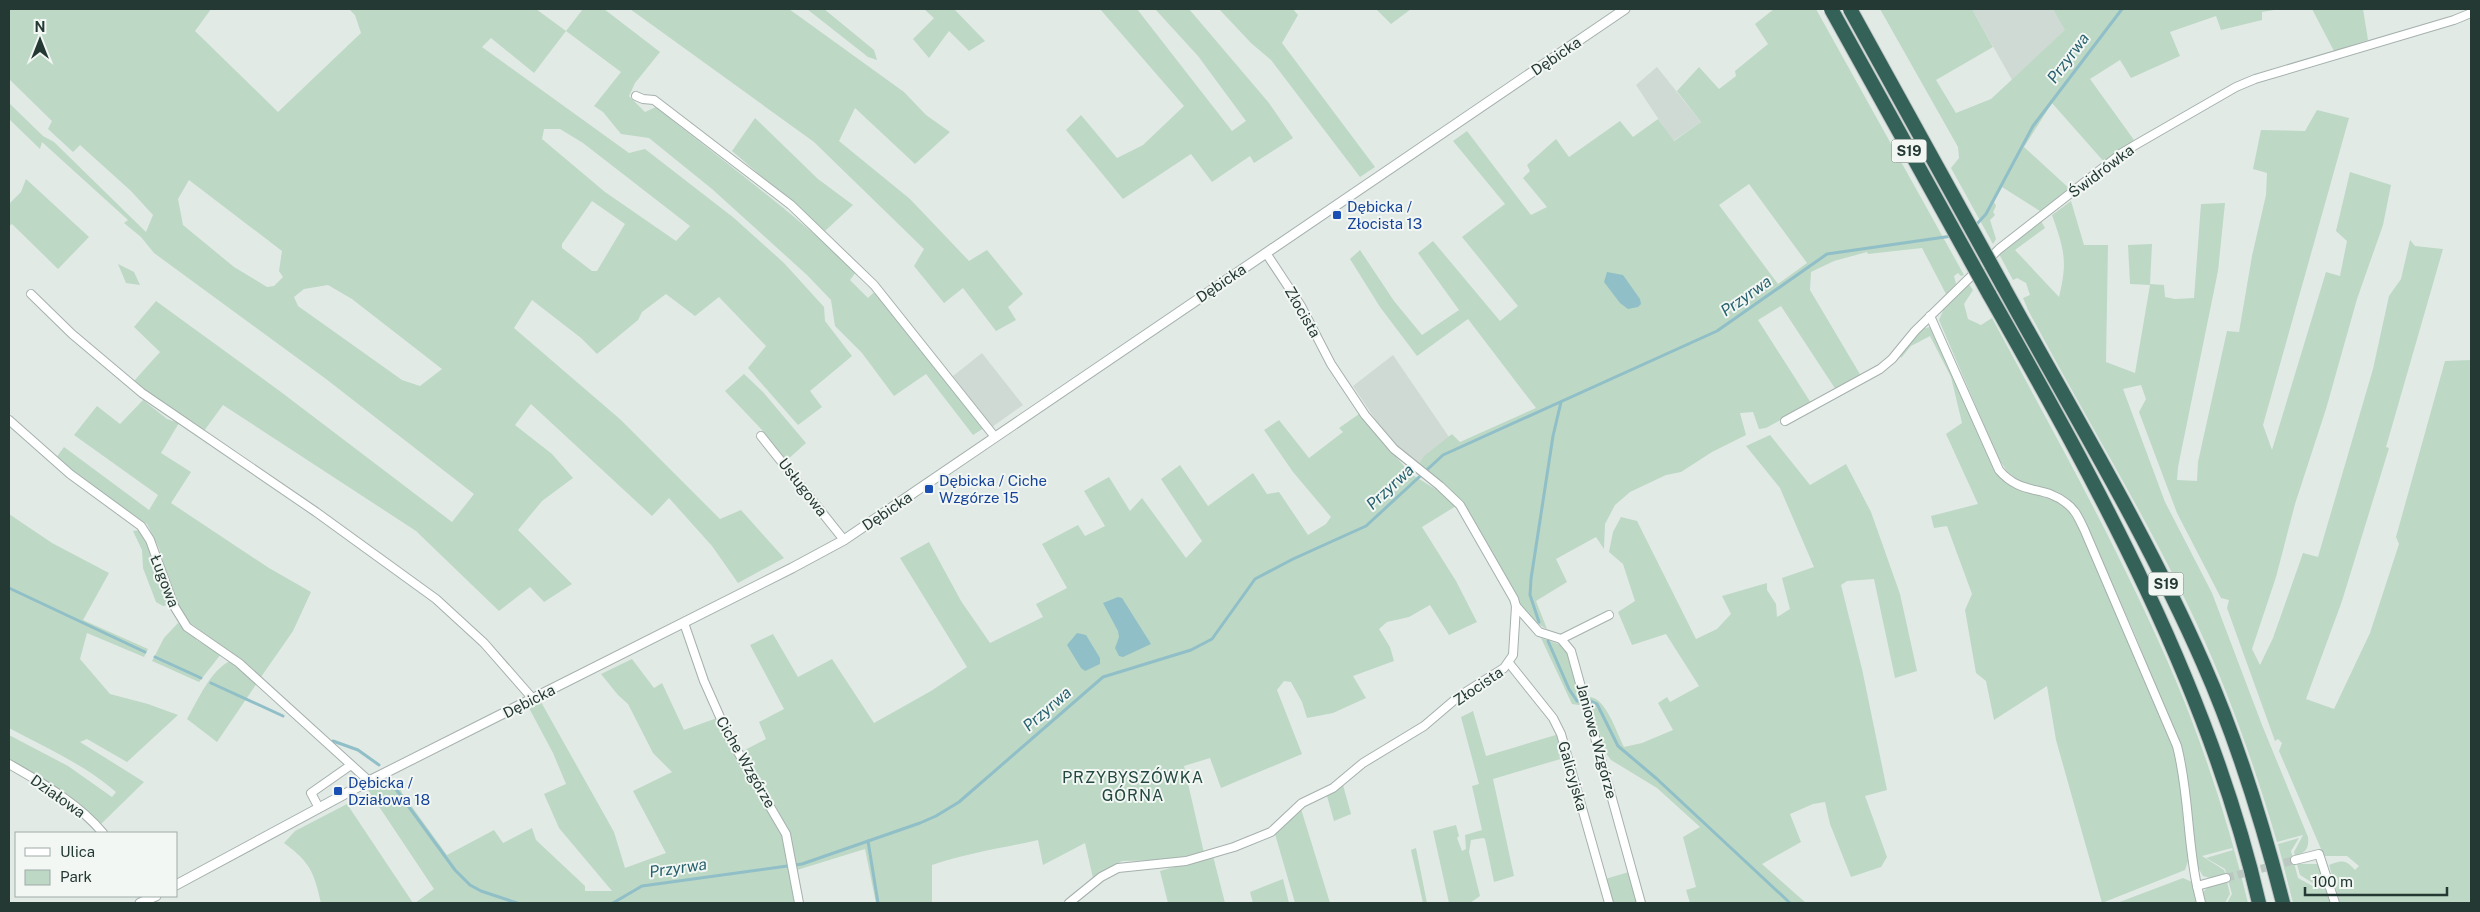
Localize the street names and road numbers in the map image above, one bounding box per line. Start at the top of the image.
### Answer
street label: Dębicka [1528,33,1584,79]
road number: S19 [1892,140,1926,162]
street label: Świdrówka [2065,140,2137,201]
street label: Dębicka [1193,260,1249,306]
street label: Złocista [1282,284,1324,340]
street label: Usługowa [775,455,831,519]
street label: Dębicka [859,488,915,534]
street label: Ługowa [147,552,183,610]
road number: S19 [2148,572,2184,596]
street label: Złocista [1450,663,1506,709]
street label: Dębicka [500,681,558,721]
street label: Janiowe Wzgórze [1573,682,1621,800]
street label: Ciche Wzgórze [713,713,779,811]
street label: Galicyjska [1555,739,1591,813]
street label: Działowa [27,771,89,821]

